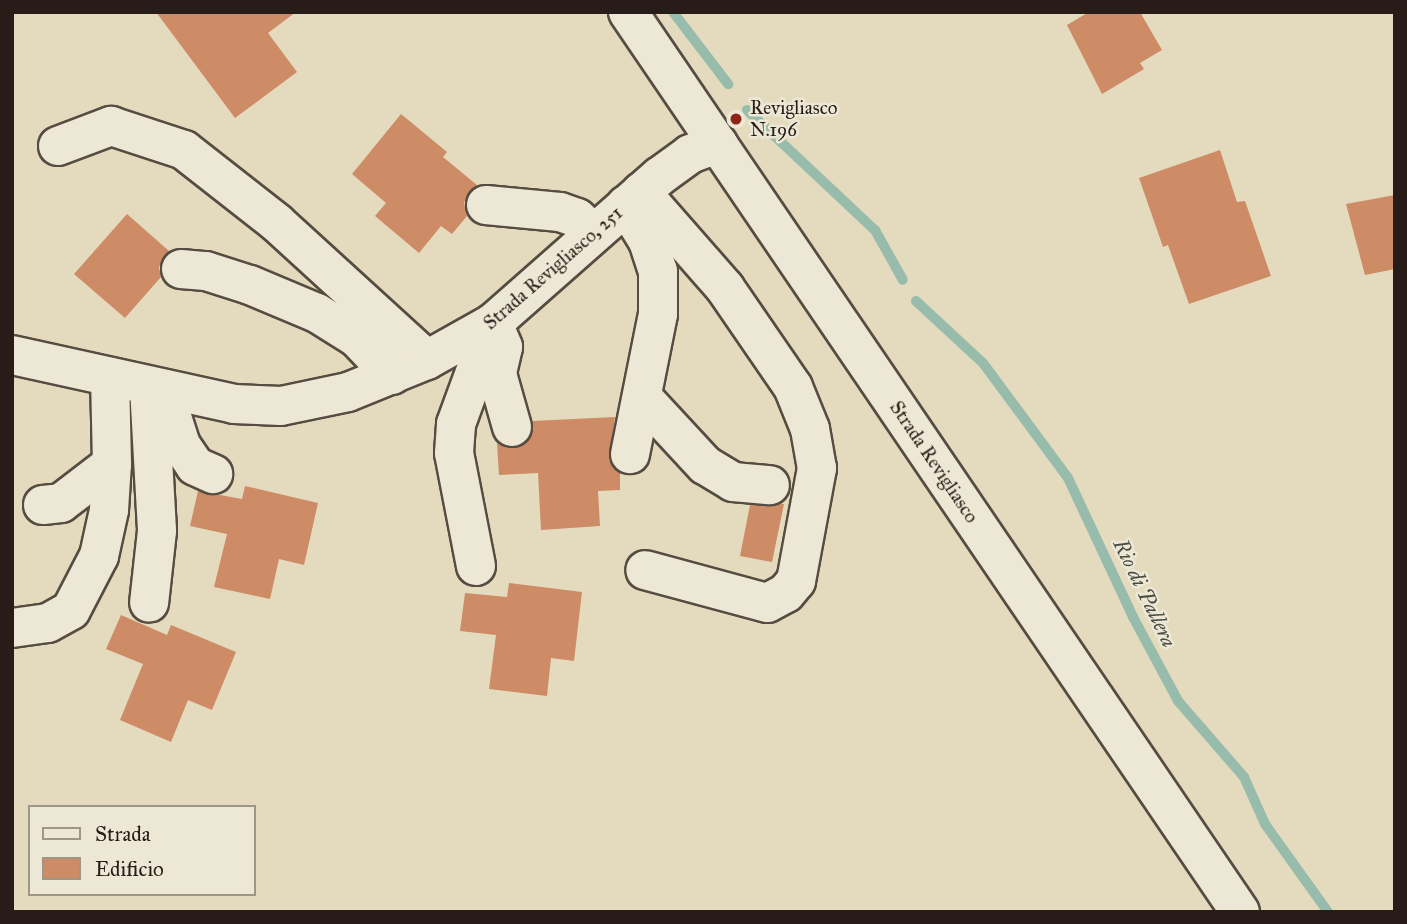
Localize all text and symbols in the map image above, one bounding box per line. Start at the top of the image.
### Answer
place label: Revigliasco N.196 [750,97,837,141]
marker: Revigliasco N.196 [728,111,744,127]
street label: Strada Revigliasco, 251 [479,202,627,334]
street label: Strada Revigliasco [885,397,983,527]
water label: Rio di Pallera [1108,535,1182,651]
legend [28,805,256,896]
text: Strada [95,821,151,847]
text: Edificio [95,856,164,882]

